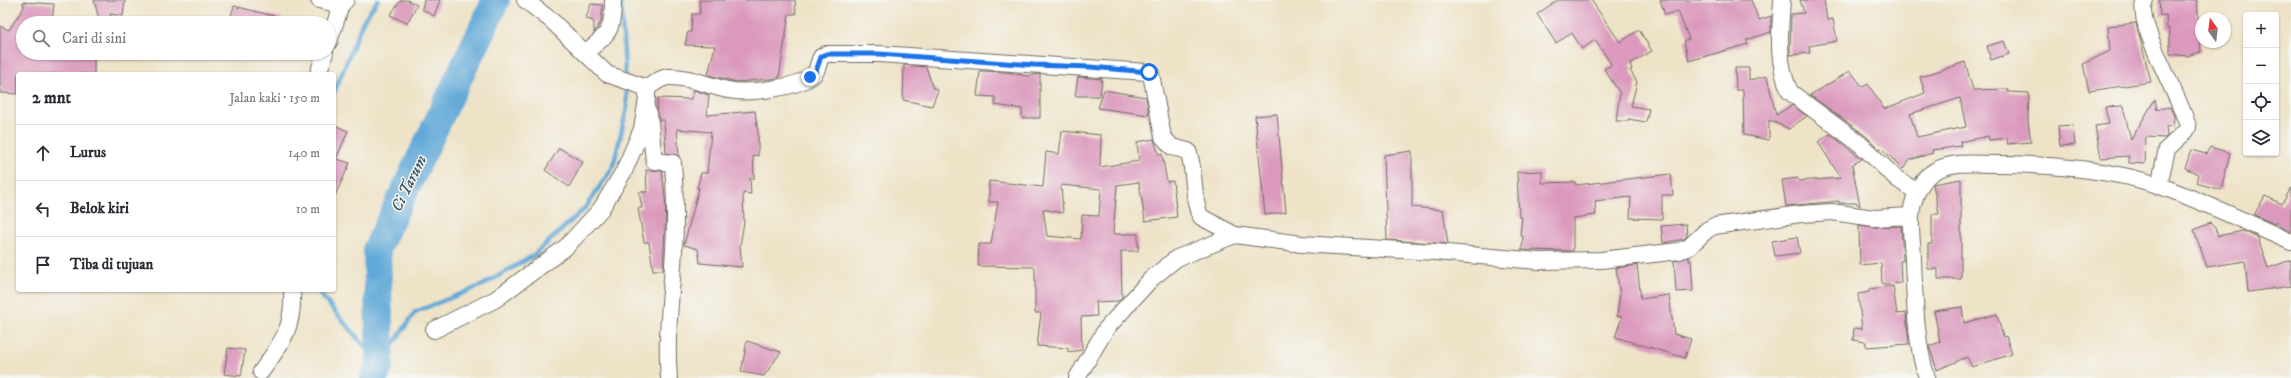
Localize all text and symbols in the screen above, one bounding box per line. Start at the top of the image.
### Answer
north arrow [2195,12,2231,48]
map controls [2243,12,2279,156]
button: + [2243,12,2279,48]
search box [16,16,336,60]
icon: search [30,27,52,49]
text: Cari di sini [62,29,126,48]
button: − [2243,48,2279,84]
route start [1140,63,1158,81]
route end [801,68,819,86]
button: locate [2243,84,2279,120]
text: 2 mnt [32,87,71,109]
text: Jalan kaki · 150 m [229,90,320,106]
button: layers [2243,120,2279,156]
icon: ahead [32,142,54,164]
text: Lurus [70,143,106,162]
text: 140 m [288,145,320,161]
water label: Ci Tarum [387,152,431,215]
icon: left [32,198,54,220]
text: Belok kiri [70,199,129,218]
text: 10 m [296,201,320,217]
icon: arrive [32,254,54,276]
text: Tiba di tujuan [70,255,153,274]

